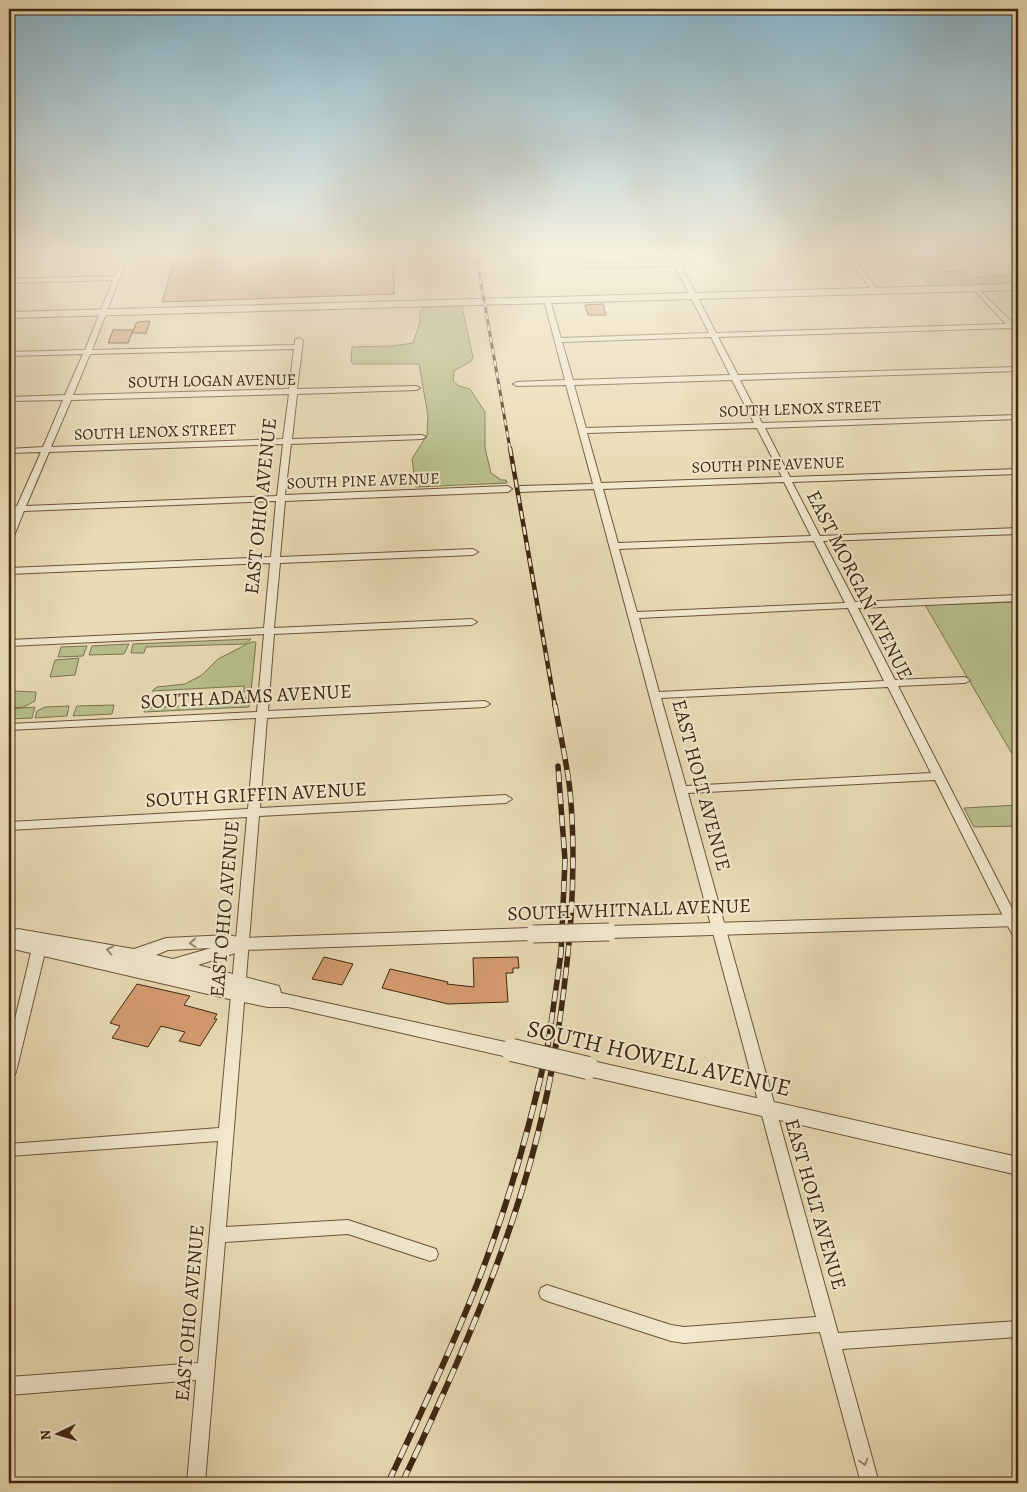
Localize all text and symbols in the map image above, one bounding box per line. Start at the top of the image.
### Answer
street label: SOUTH LOGAN AVENUE [128,369,296,393]
street label: SOUTH LENOX STREET [719,395,882,423]
street label: EAST OHIO AVENUE [238,416,283,596]
street label: SOUTH LENOX STREET [74,418,237,446]
street label: SOUTH PINE AVENUE [691,451,845,479]
street label: SOUTH PINE AVENUE [286,467,440,495]
street label: EAST MORGAN AVENUE [800,486,919,685]
street label: SOUTH ADAMS AVENUE [140,677,352,716]
street label: EAST HOLT AVENUE [666,696,737,874]
street label: SOUTH GRIFFIN AVENUE [145,775,367,814]
street label: EAST OHIO AVENUE [203,819,246,999]
street label: SOUTH WHITNALL AVENUE [507,892,751,927]
one-way arrow [189,938,197,948]
one-way arrow [105,945,114,956]
street label: SOUTH HOWELL AVENUE [524,1012,794,1104]
street label: EAST HOLT AVENUE [778,1115,853,1293]
street label: EAST OHIO AVENUE [168,1223,211,1403]
north arrow [32,1410,82,1460]
text: N [36,1429,55,1441]
one-way arrow [859,1457,869,1466]

